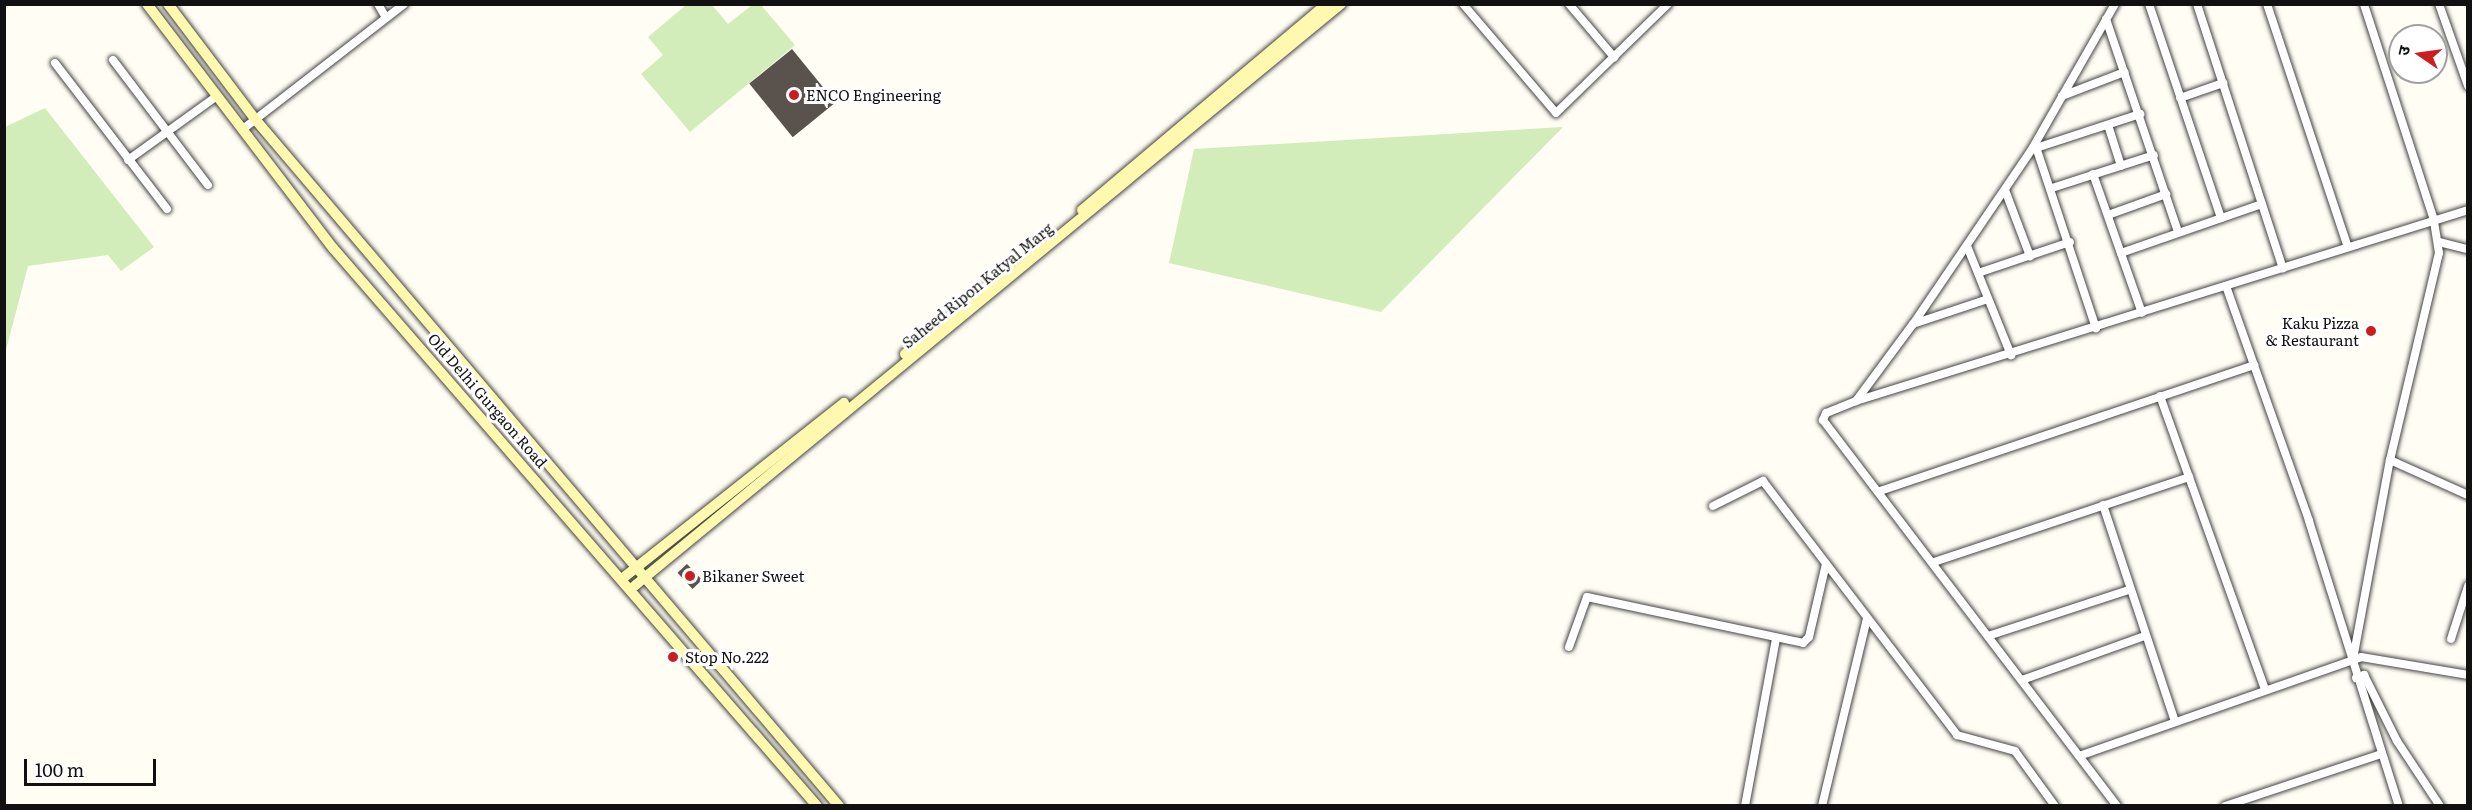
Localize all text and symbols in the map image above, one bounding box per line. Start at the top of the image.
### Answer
north arrow [2388,24,2448,84]
text: उ [2390,43,2415,58]
place label: ENCO Engineering [806,86,941,104]
marker: ENCO Engineering [787,88,801,102]
street label: Saheed Ripon Katyal Marg [898,219,1056,351]
place label: Kaku Pizza & Restaurant [2266,313,2359,348]
marker: Kaku Pizza & Restaurant [2364,324,2378,338]
street label: Old Delhi Gurgaon Road [425,329,551,471]
place label: Bikaner Sweet [702,567,804,585]
marker: Bikaner Sweet [683,569,697,583]
place label: Stop No.222 [685,648,769,666]
marker: Stop No.222 [666,650,680,664]
scale bar [27,747,159,785]
text: 100 m [35,756,84,783]

